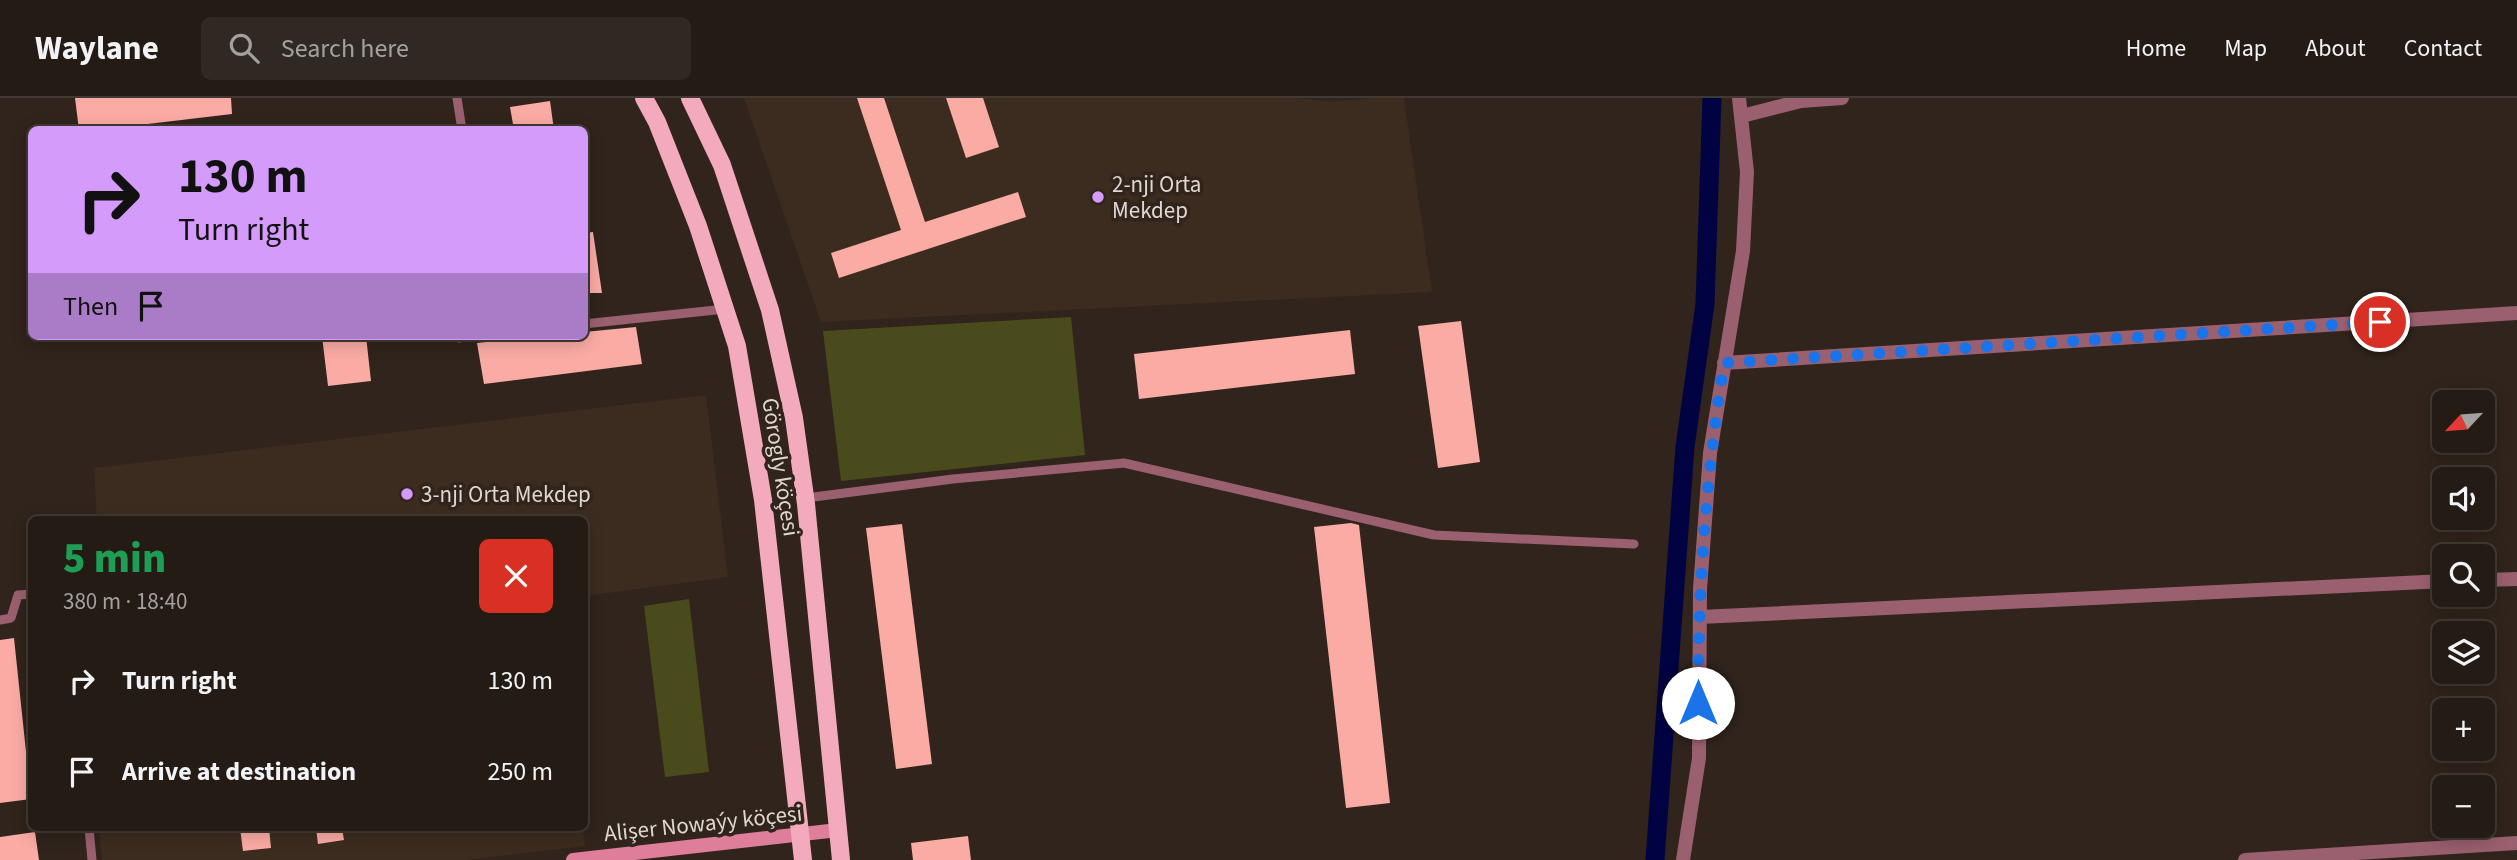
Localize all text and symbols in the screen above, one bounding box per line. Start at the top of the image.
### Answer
search box [201,17,691,80]
text: Waylane [35,25,159,72]
icon: search [225,29,263,67]
text: Search here [281,30,409,67]
text: Home [2126,31,2186,66]
text: Map [2224,31,2267,66]
text: About [2305,31,2366,66]
text: Contact [2404,31,2482,66]
text: 130 m [178,142,307,212]
icon: right [63,154,154,245]
place label: 2-nji Orta Mekdep [1112,168,1201,227]
marker: 2-nji Orta Mekdep [1090,189,1106,205]
text: Turn right [178,207,309,253]
icon: arrive [132,287,170,325]
text: Then [63,288,118,325]
pin [2350,292,2410,352]
icon: arrive [2361,303,2399,341]
north arrow [2432,390,2496,453]
map controls [2432,390,2495,838]
street label: Görogly köçesi [753,395,808,539]
button: sound [2432,467,2495,530]
place label: 3-nji Orta Mekdep [421,478,591,511]
marker: 3-nji Orta Mekdep [399,486,415,502]
text: 5 min [63,529,166,589]
button: close [479,539,553,613]
button: search [2432,544,2495,607]
text: 380 m · 18:40 [63,585,187,618]
button: layers [2432,621,2495,684]
icon: right [63,662,101,700]
text: Turn right [122,662,237,699]
text: 130 m [487,662,553,699]
position arrow [1661,666,1735,740]
button: + [2432,698,2495,761]
icon: arrive [63,753,101,791]
text: Arrive at destination [122,753,356,790]
text: 250 m [487,753,553,790]
button: − [2432,775,2495,838]
street label: Alişer Nowaýy köçesi [602,797,804,850]

